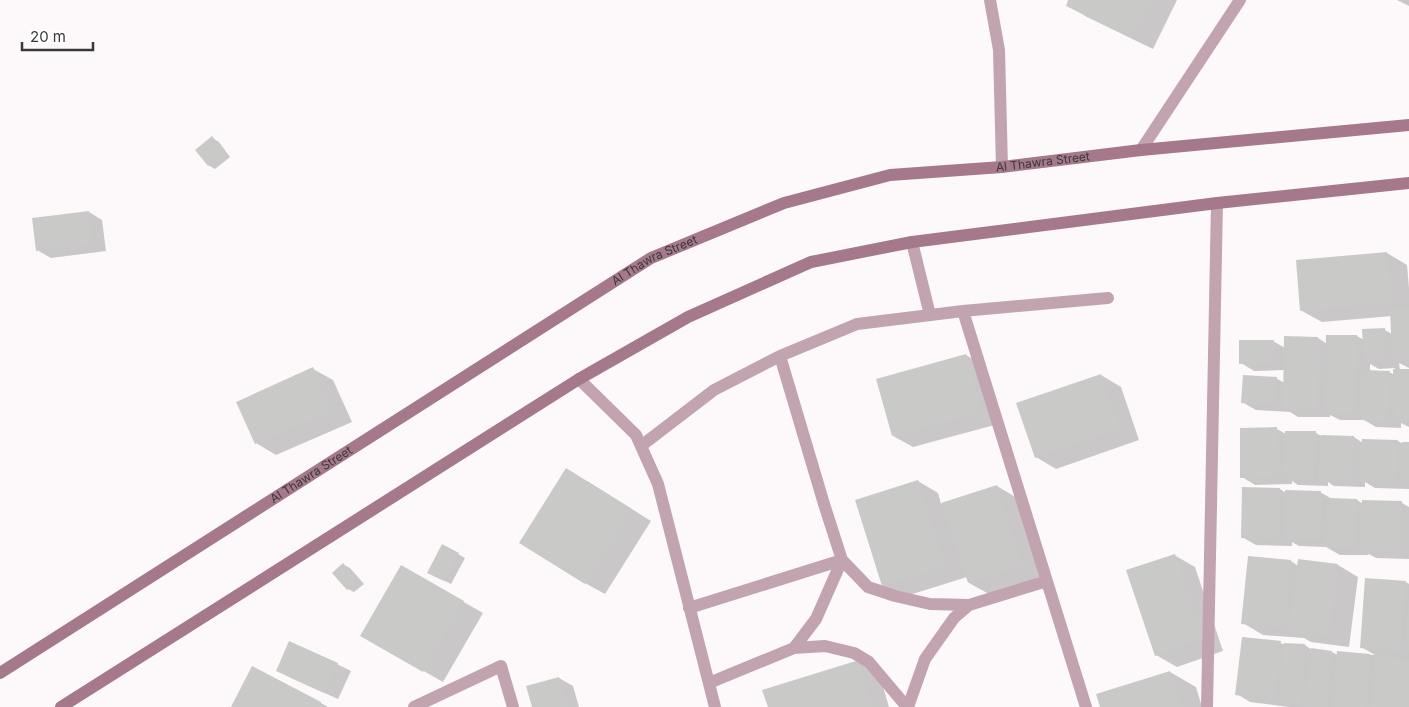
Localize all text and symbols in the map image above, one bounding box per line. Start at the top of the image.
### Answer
scale bar [22,20,94,52]
text: 20 m [30,27,66,46]
street label: Al Thawra Street [995,148,1091,174]
street label: Al Thawra Street [608,232,699,288]
street label: Al Thawra Street [267,442,355,506]

